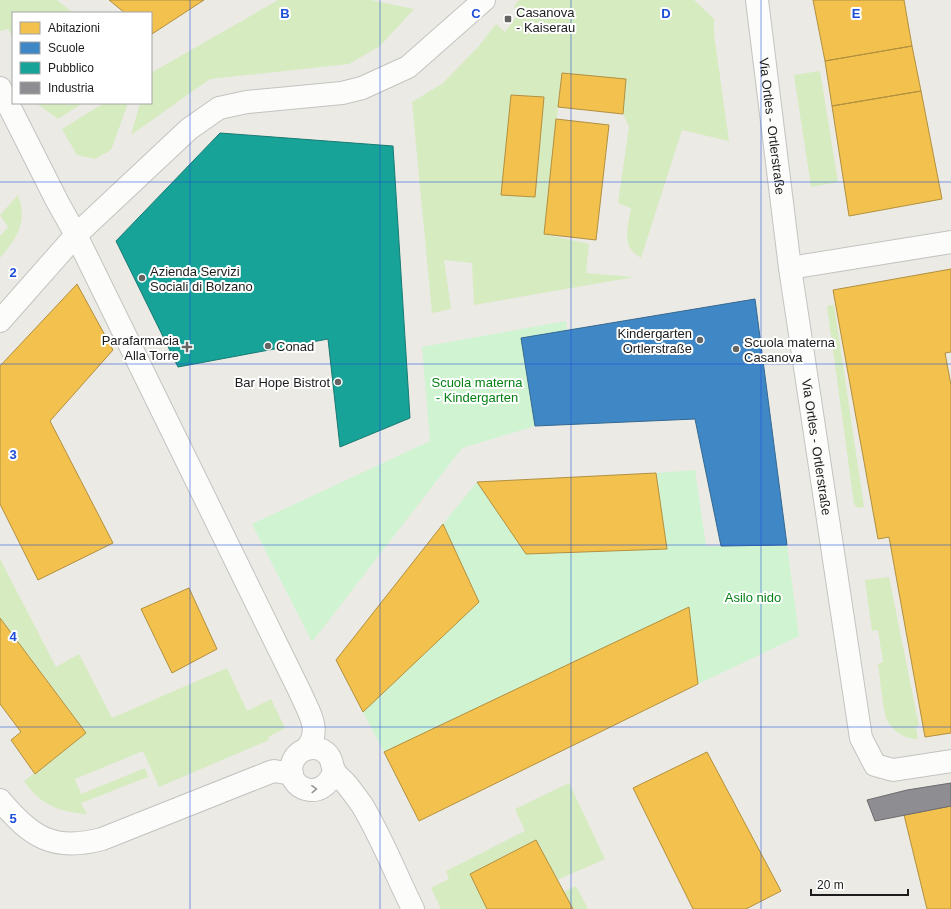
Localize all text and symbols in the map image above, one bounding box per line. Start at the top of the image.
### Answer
place label: Casanova - Kaiserau [516,5,575,35]
text: B [280,6,290,21]
text: C [471,6,481,21]
text: D [661,6,671,21]
text: E [852,6,861,21]
legend [12,12,152,104]
marker: Casanova - Kaiserau [503,14,513,24]
text: Abitazioni [48,21,100,35]
text: Scuole [48,41,85,55]
street label: Via Ortles - Ortlerstraße [757,57,788,195]
text: Pubblico [48,61,94,75]
text: Industria [48,81,94,95]
place label: Azienda Servizi Sociali di Bolzano [150,264,253,294]
text: 2 [9,265,17,280]
marker: Azienda Servizi Sociali di Bolzano [137,273,147,283]
place label: Kindergarten Ortlerstraße [618,326,692,356]
place label: Parafarmacia Alla Torre [102,333,180,363]
marker: Kindergarten Ortlerstraße [695,335,705,345]
place label: Scuola materna Casanova [744,335,836,365]
place label: Conad [276,339,314,354]
marker: Conad [263,341,273,351]
marker: Parafarmacia Alla Torre [182,342,192,352]
marker: Scuola materna Casanova [731,344,741,354]
place label: Bar Hope Bistrot [235,375,330,390]
park label: Scuola materna - Kindergarten [431,375,523,405]
marker: Bar Hope Bistrot [333,377,343,387]
street label: Via Ortles - Ortlerstraße [799,378,835,516]
text: 3 [9,447,17,462]
park label: Asilo nido [725,590,781,605]
text: 4 [9,629,17,644]
one-way arrow [311,785,317,793]
text: 5 [9,811,17,826]
scale bar [811,871,908,897]
text: 20 m [817,878,844,892]

